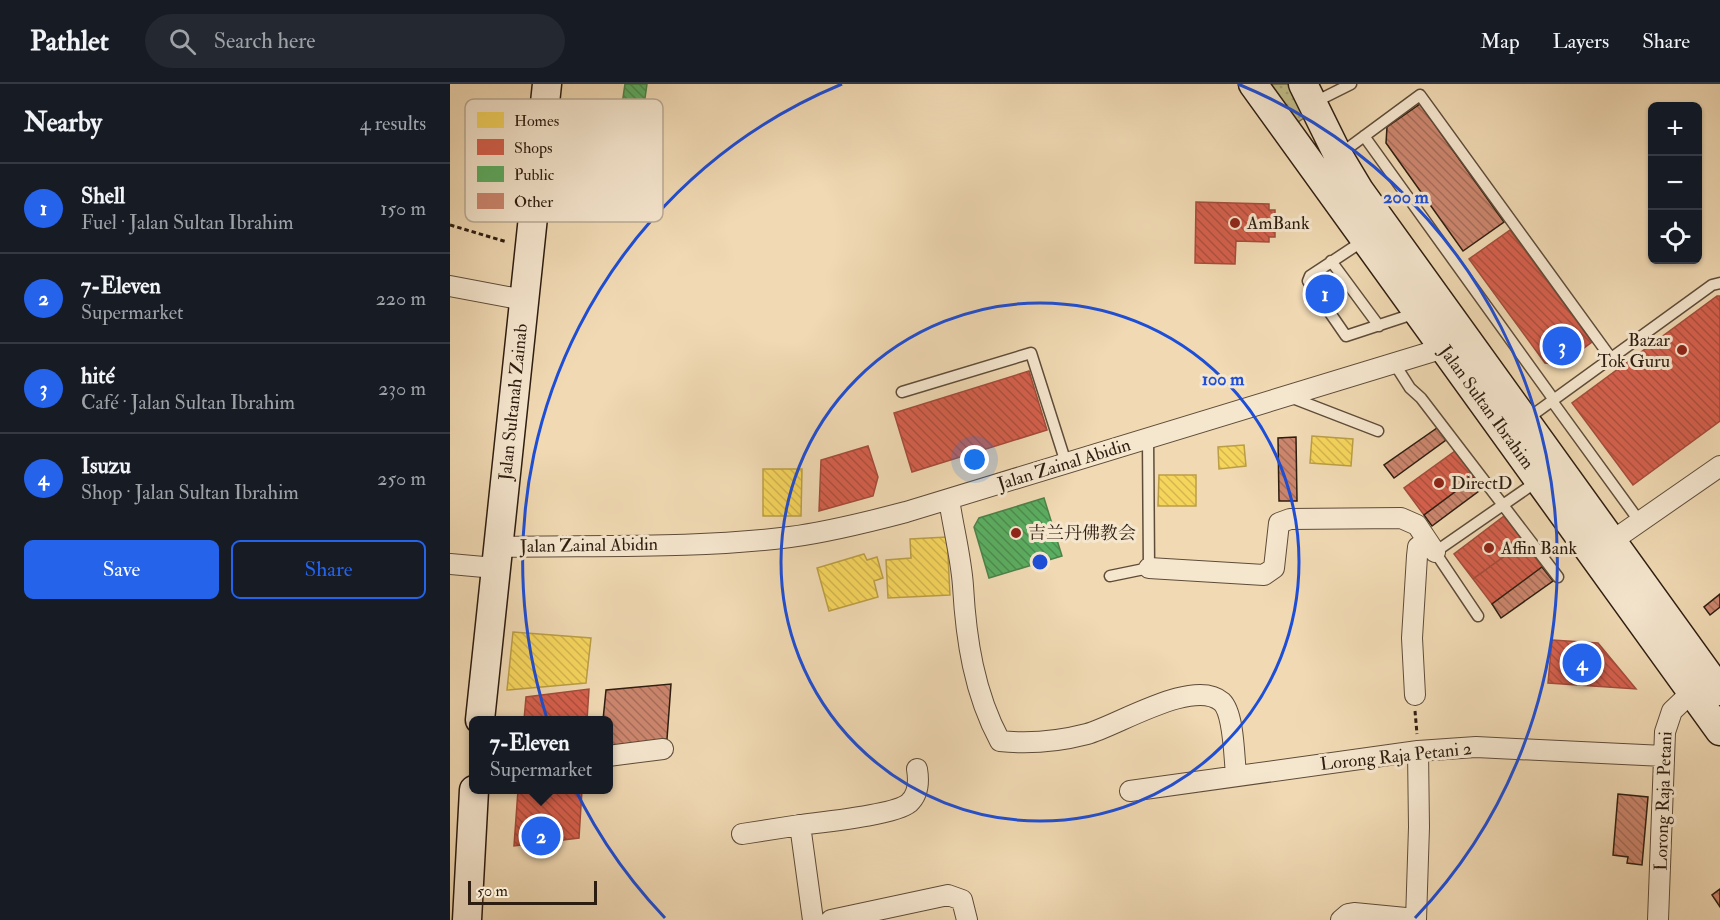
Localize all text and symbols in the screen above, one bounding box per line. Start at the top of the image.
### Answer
search box [145,14,565,68]
text: Pathlet [30,24,109,59]
icon: search [166,25,199,58]
text: Search here [214,27,316,55]
text: Map [1480,28,1520,55]
text: Layers [1553,28,1609,55]
text: Share [1642,28,1690,55]
legend [465,99,663,222]
map controls [1648,102,1702,264]
button: + [1648,102,1702,156]
text: Nearby [24,107,102,139]
text: 4 results [360,111,426,136]
text: Homes [514,111,559,131]
text: Shops [514,138,553,159]
button: − [1648,156,1702,210]
text: Public [514,165,555,185]
text: Shell [81,182,125,210]
text: 200 m [1383,186,1430,209]
text: Other [514,192,553,212]
text: 1 [40,196,47,221]
text: 150 m [380,196,426,221]
text: Fuel · Jalan Sultan Ibrahim [81,210,293,235]
button: locate [1648,210,1702,264]
place label: AmBank [1246,212,1310,235]
marker: AmBank [1228,216,1242,230]
text: 7-Eleven [81,272,161,300]
pin: 1 [1306,272,1344,316]
text: 2 [38,286,49,311]
text: 220 m [376,286,426,311]
text: Supermarket [81,300,184,325]
street label: Jalan Sultanah Zainab [494,322,533,483]
pin: 3 [1542,324,1582,368]
place label: Bazar Tok Guru [1597,329,1670,373]
street label: Jalan Sultan Ibrahim [1433,340,1539,474]
marker: Bazar Tok Guru [1675,343,1689,357]
text: hité [81,362,115,390]
text: 100 m [1202,368,1245,391]
text: 3 [40,376,47,401]
text: 230 m [378,376,426,401]
text: Café · Jalan Sultan Ibrahim [81,390,295,415]
street label: Jalan Zainal Abidin [994,433,1133,496]
your location [960,445,989,474]
text: Isuzu [81,452,131,480]
text: 4 [38,466,49,491]
text: 250 m [377,466,426,491]
place label: DirectD [1451,472,1512,495]
marker: DirectD [1432,476,1446,490]
text: Shop · Jalan Sultan Ibrahim [81,480,299,505]
place label: 吉兰丹佛教会 [1028,522,1136,545]
marker: 吉兰丹佛教会 [1009,526,1023,540]
street label: Jalan Zainal Abidin [519,533,658,558]
place label: Affin Bank [1500,537,1577,560]
button: Save [24,540,219,599]
button: Share [231,540,426,599]
marker: Affin Bank [1482,541,1496,555]
centre of rings [1030,552,1050,572]
pin: 4 [1562,640,1602,686]
popup [469,716,613,794]
text: 7-Eleven [490,729,570,757]
street label: Lorong Raja Petani [1650,731,1677,871]
street label: Lorong Raja Petani 2 [1319,737,1473,776]
text: Supermarket [490,757,592,782]
pin: 2 [522,814,560,858]
scale bar [468,878,597,906]
text: 50 m [477,881,508,901]

